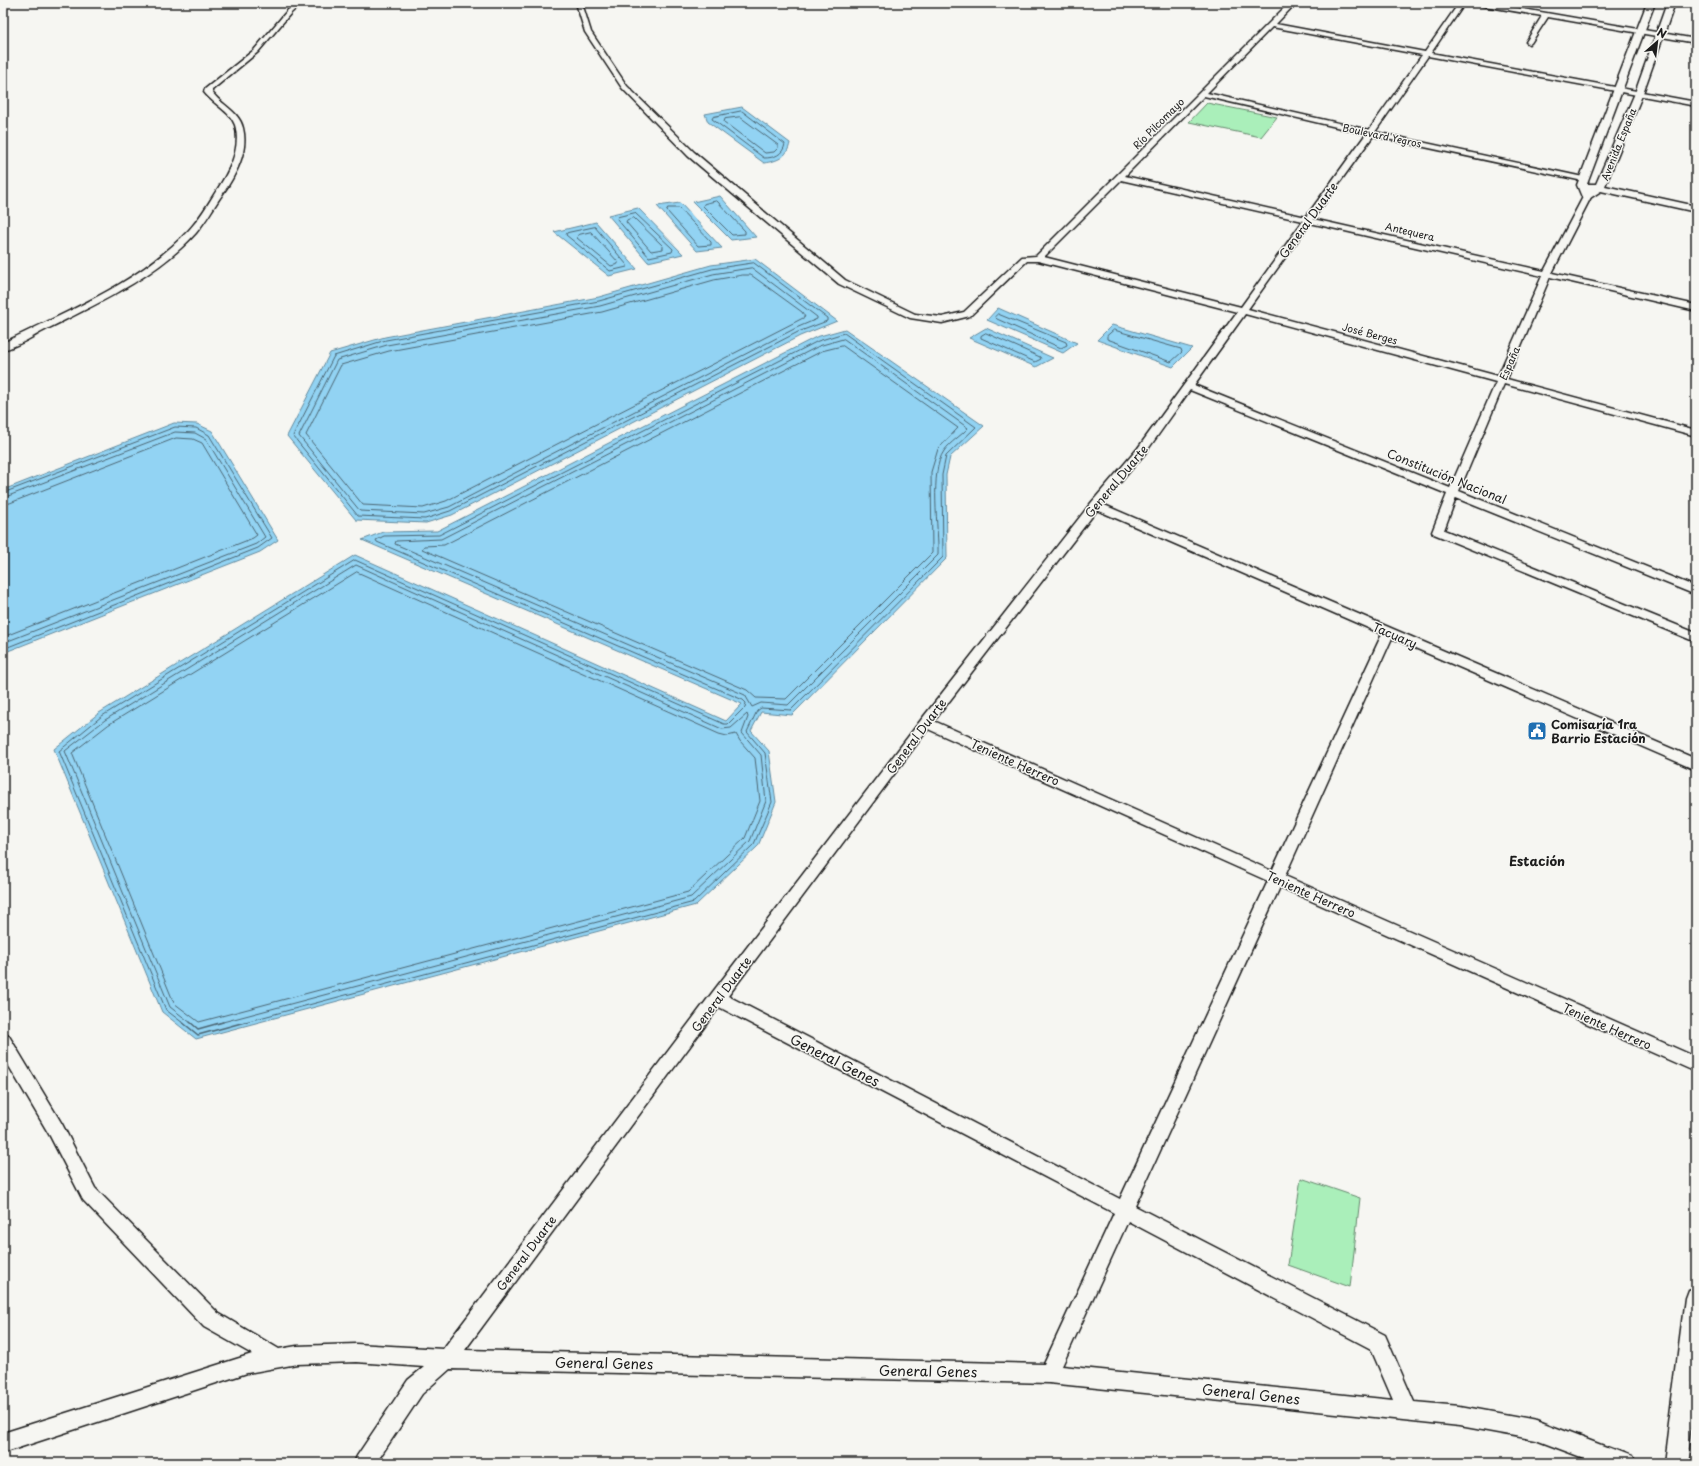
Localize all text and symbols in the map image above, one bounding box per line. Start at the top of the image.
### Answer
north arrow [1637,22,1677,62]
text: N [1654,23,1670,42]
street label: Río Pilcomayo [1129,94,1187,152]
street label: Avenida España [1597,105,1640,183]
street label: Boulevard Yegros [1341,119,1423,151]
street label: General Duarte [1274,178,1342,262]
street label: Antequera [1384,218,1437,244]
street label: José Berges [1341,318,1400,348]
street label: España [1495,343,1523,382]
street label: General Duarte [1080,441,1152,521]
street label: Constitución Nacional [1385,444,1509,508]
street label: Tacuary [1370,618,1420,653]
street label: General Duarte [882,695,950,777]
place label: Comisaría 1ra Barrio Estación [1551,715,1646,747]
public building icon: Comisaría 1ra Barrio Estación [1526,720,1548,742]
street label: Teniente Herrero [968,734,1063,790]
district label: Estación [1509,851,1565,870]
street label: Teniente Herrero [1264,866,1359,922]
street label: General Duarte [687,953,755,1035]
street label: Teniente Herrero [1560,998,1655,1054]
street label: General Genes [786,1028,884,1092]
street label: General Duarte [492,1212,560,1294]
street label: General Genes [555,1352,653,1374]
street label: General Genes [879,1360,977,1382]
street label: General Genes [1201,1378,1301,1410]

